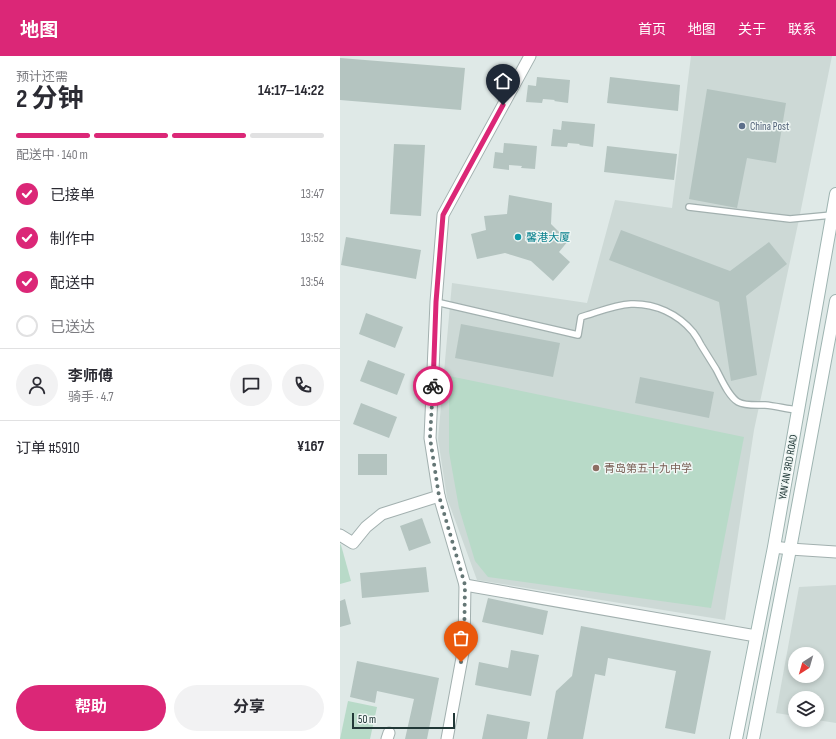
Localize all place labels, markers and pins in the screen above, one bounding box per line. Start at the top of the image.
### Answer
pin [486,64,520,105]
place label: China Post [750,120,790,133]
marker: China Post [737,121,747,131]
place label: 馨港大厦 [526,231,570,244]
marker: 馨港大厦 [513,232,523,242]
place label: 青岛第五十九中学 [604,462,692,475]
marker: 青岛第五十九中学 [591,463,601,473]
pin [444,621,478,662]

